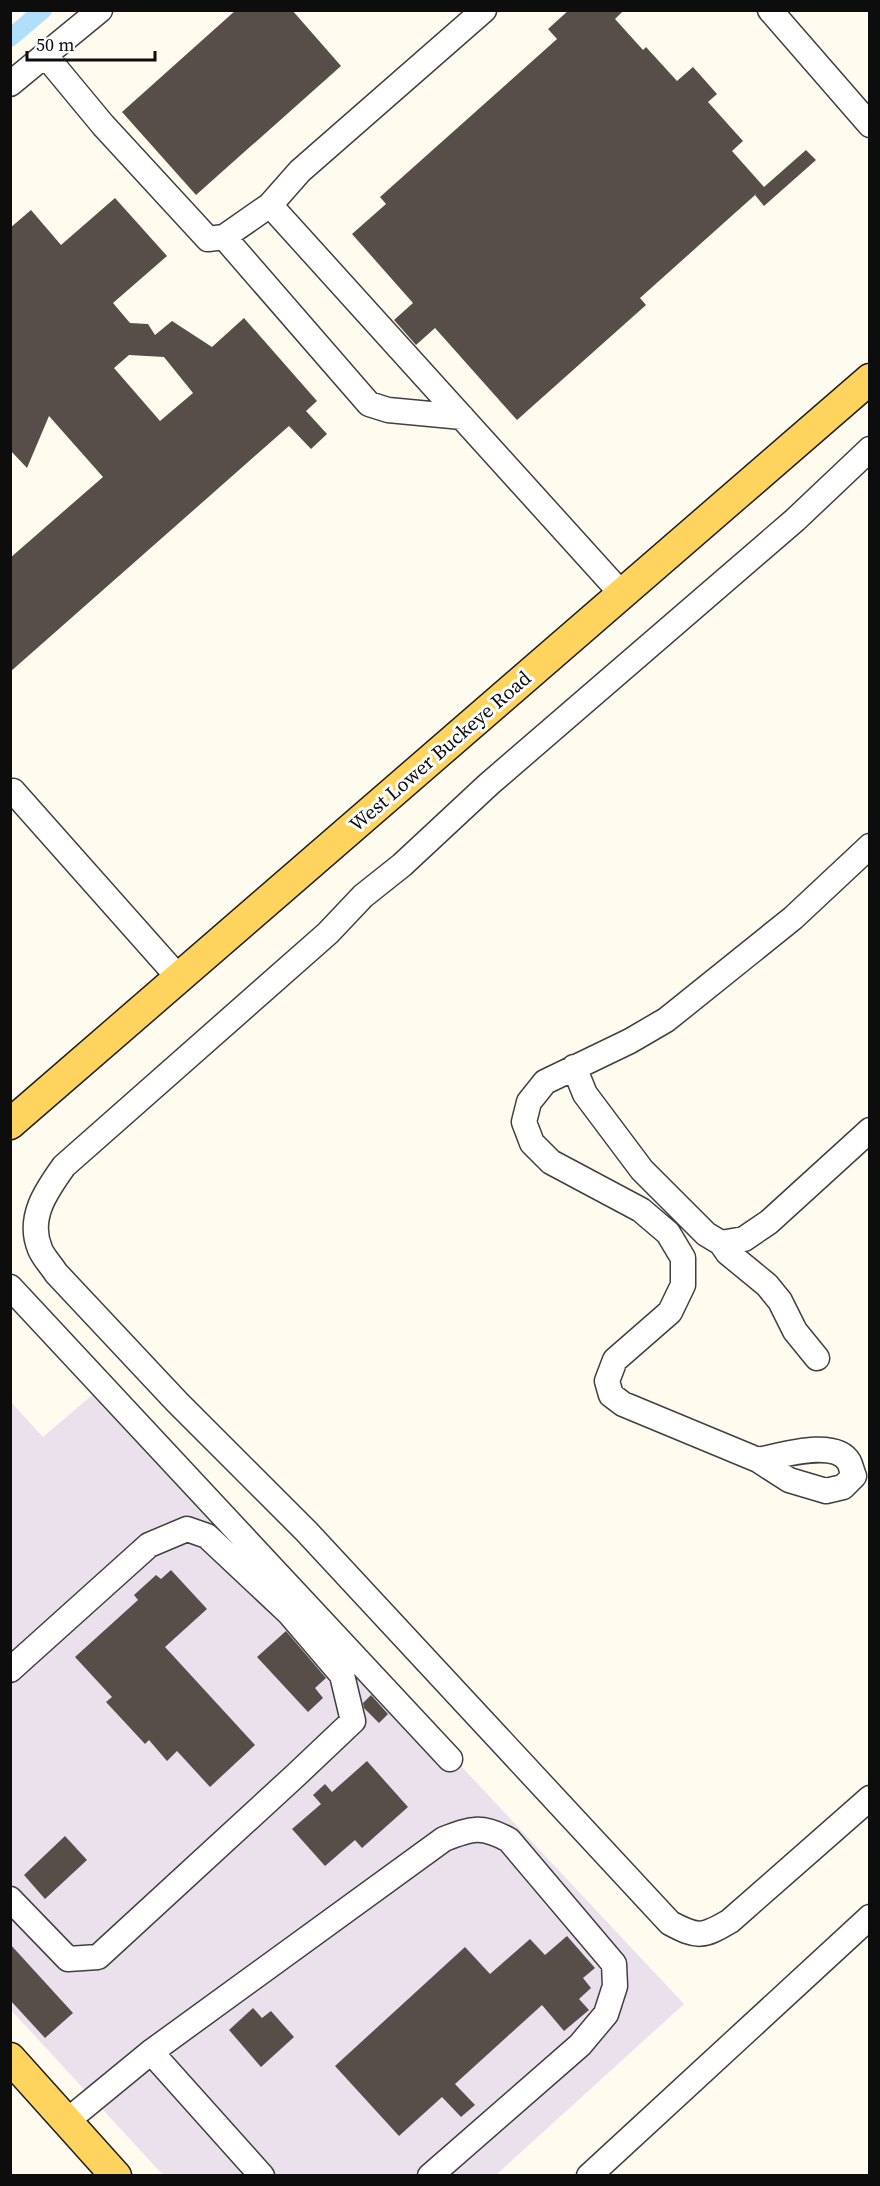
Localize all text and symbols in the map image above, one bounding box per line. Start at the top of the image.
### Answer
scale bar [27,24,154,62]
text: 50 m [36,32,74,57]
street label: West Lower Buckeye Road [343,664,537,838]

